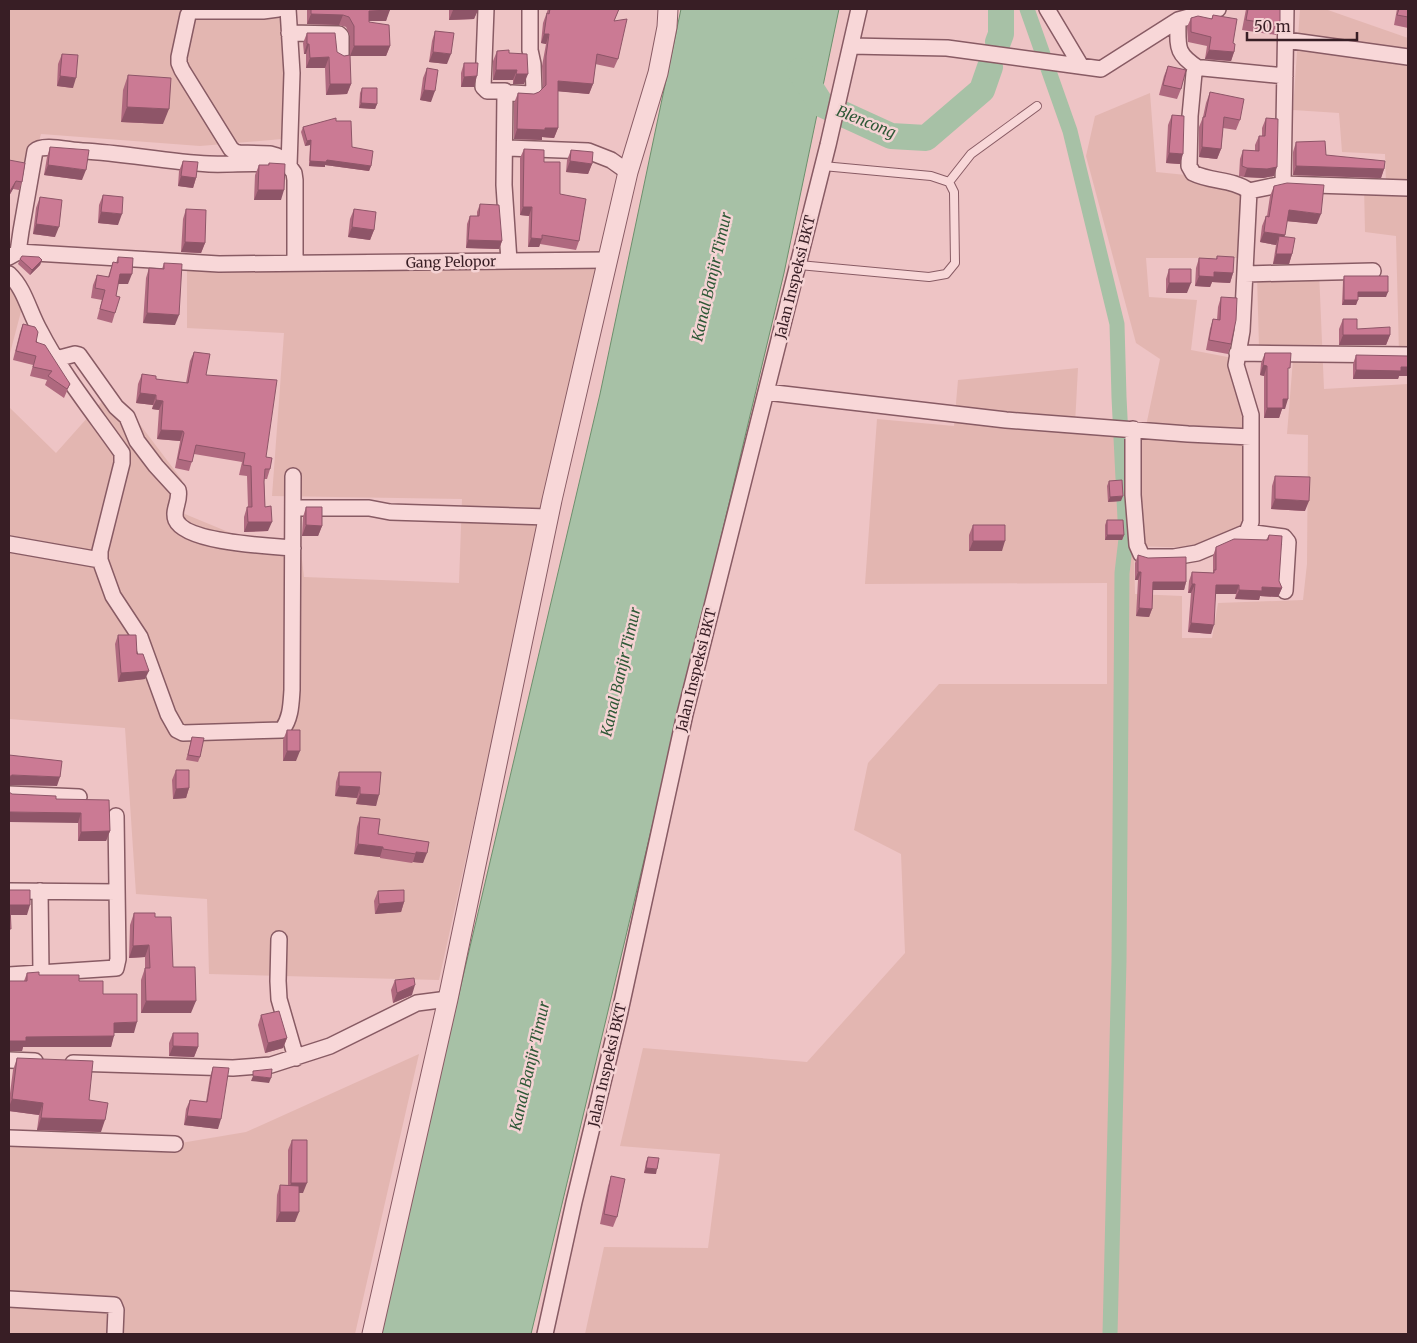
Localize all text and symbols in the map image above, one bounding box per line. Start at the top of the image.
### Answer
scale bar [1247,10,1357,42]
text: 50 m [1254,17,1291,36]
water label: Blencong [834,101,899,142]
water label: Kanal Banjir Timur [687,210,736,344]
street label: Jalan Inspeksi BKT [771,213,819,342]
street label: Gang Pelopor [406,252,496,272]
water label: Kanal Banjir Timur [596,605,645,739]
street label: Jalan Inspeksi BKT [672,606,720,735]
water label: Kanal Banjir Timur [505,999,554,1133]
street label: Jalan Inspeksi BKT [584,1001,630,1130]

